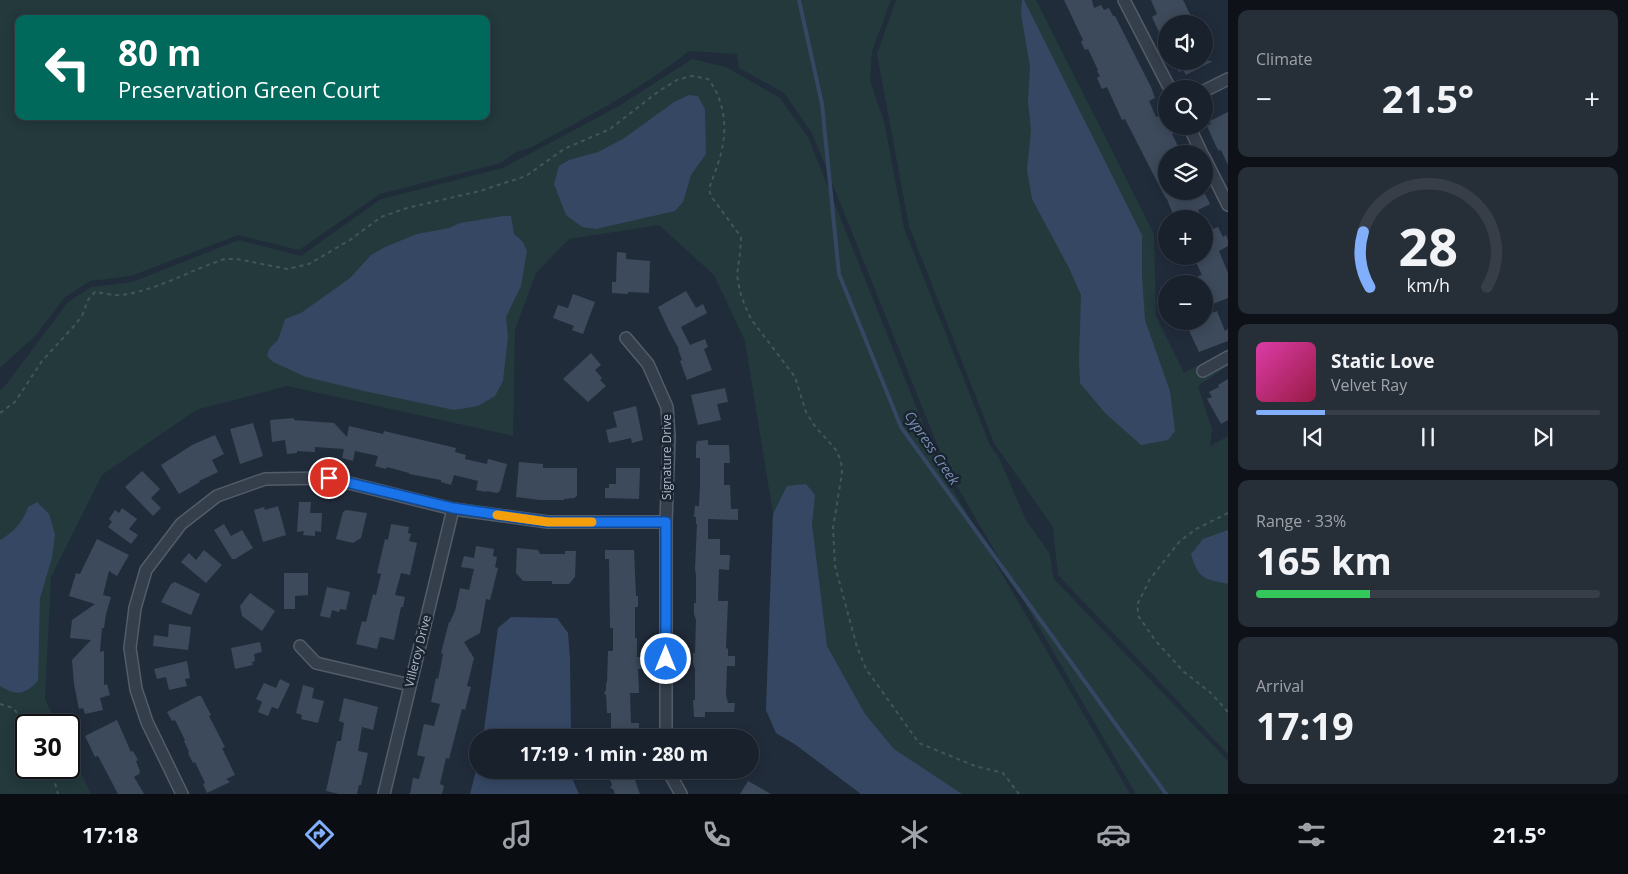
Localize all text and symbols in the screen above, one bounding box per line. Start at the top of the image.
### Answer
map controls [1158,15,1213,330]
button: sound [1158,15,1213,70]
text: 80 m [118,29,201,76]
icon: left [35,35,100,100]
text: Climate [1256,48,1313,70]
text: 21.5° [1382,72,1474,124]
text: Preservation Green Court [118,74,380,104]
text: − [1256,79,1272,117]
text: + [1584,79,1600,117]
button: search [1158,80,1213,135]
button: layers [1158,145,1213,200]
button: + [1158,210,1213,265]
text: 28 [1398,210,1458,281]
text: km/h [1406,273,1450,297]
button: − [1158,275,1213,330]
text: Static Love [1331,348,1434,374]
text: Velvet Ray [1331,374,1407,396]
water label: Cypress Creek [901,407,965,489]
street label: Signature Drive [658,414,675,500]
icon: previous [1299,423,1327,451]
icon: pause [1414,423,1442,451]
icon: next [1529,423,1557,451]
pin [308,457,350,499]
icon: arrive [315,464,343,492]
text: Range · 33% [1256,510,1346,532]
text: 165 km [1256,534,1392,586]
street label: Villeroy Drive [400,613,435,689]
position arrow [639,632,691,684]
text: Arrival [1256,675,1304,697]
text: 17:19 [1256,699,1354,751]
speed limit sign: 30 [15,714,80,779]
text: 17:19 · 1 min · 280 m [520,741,708,767]
icon: directions [302,817,337,852]
icon: music [500,817,535,852]
icon: phone [699,817,734,852]
icon: climate [897,817,932,852]
icon: car [1096,817,1131,852]
icon: filters [1294,817,1329,852]
text: 17:18 [82,819,138,849]
text: 21.5° [1493,819,1546,849]

